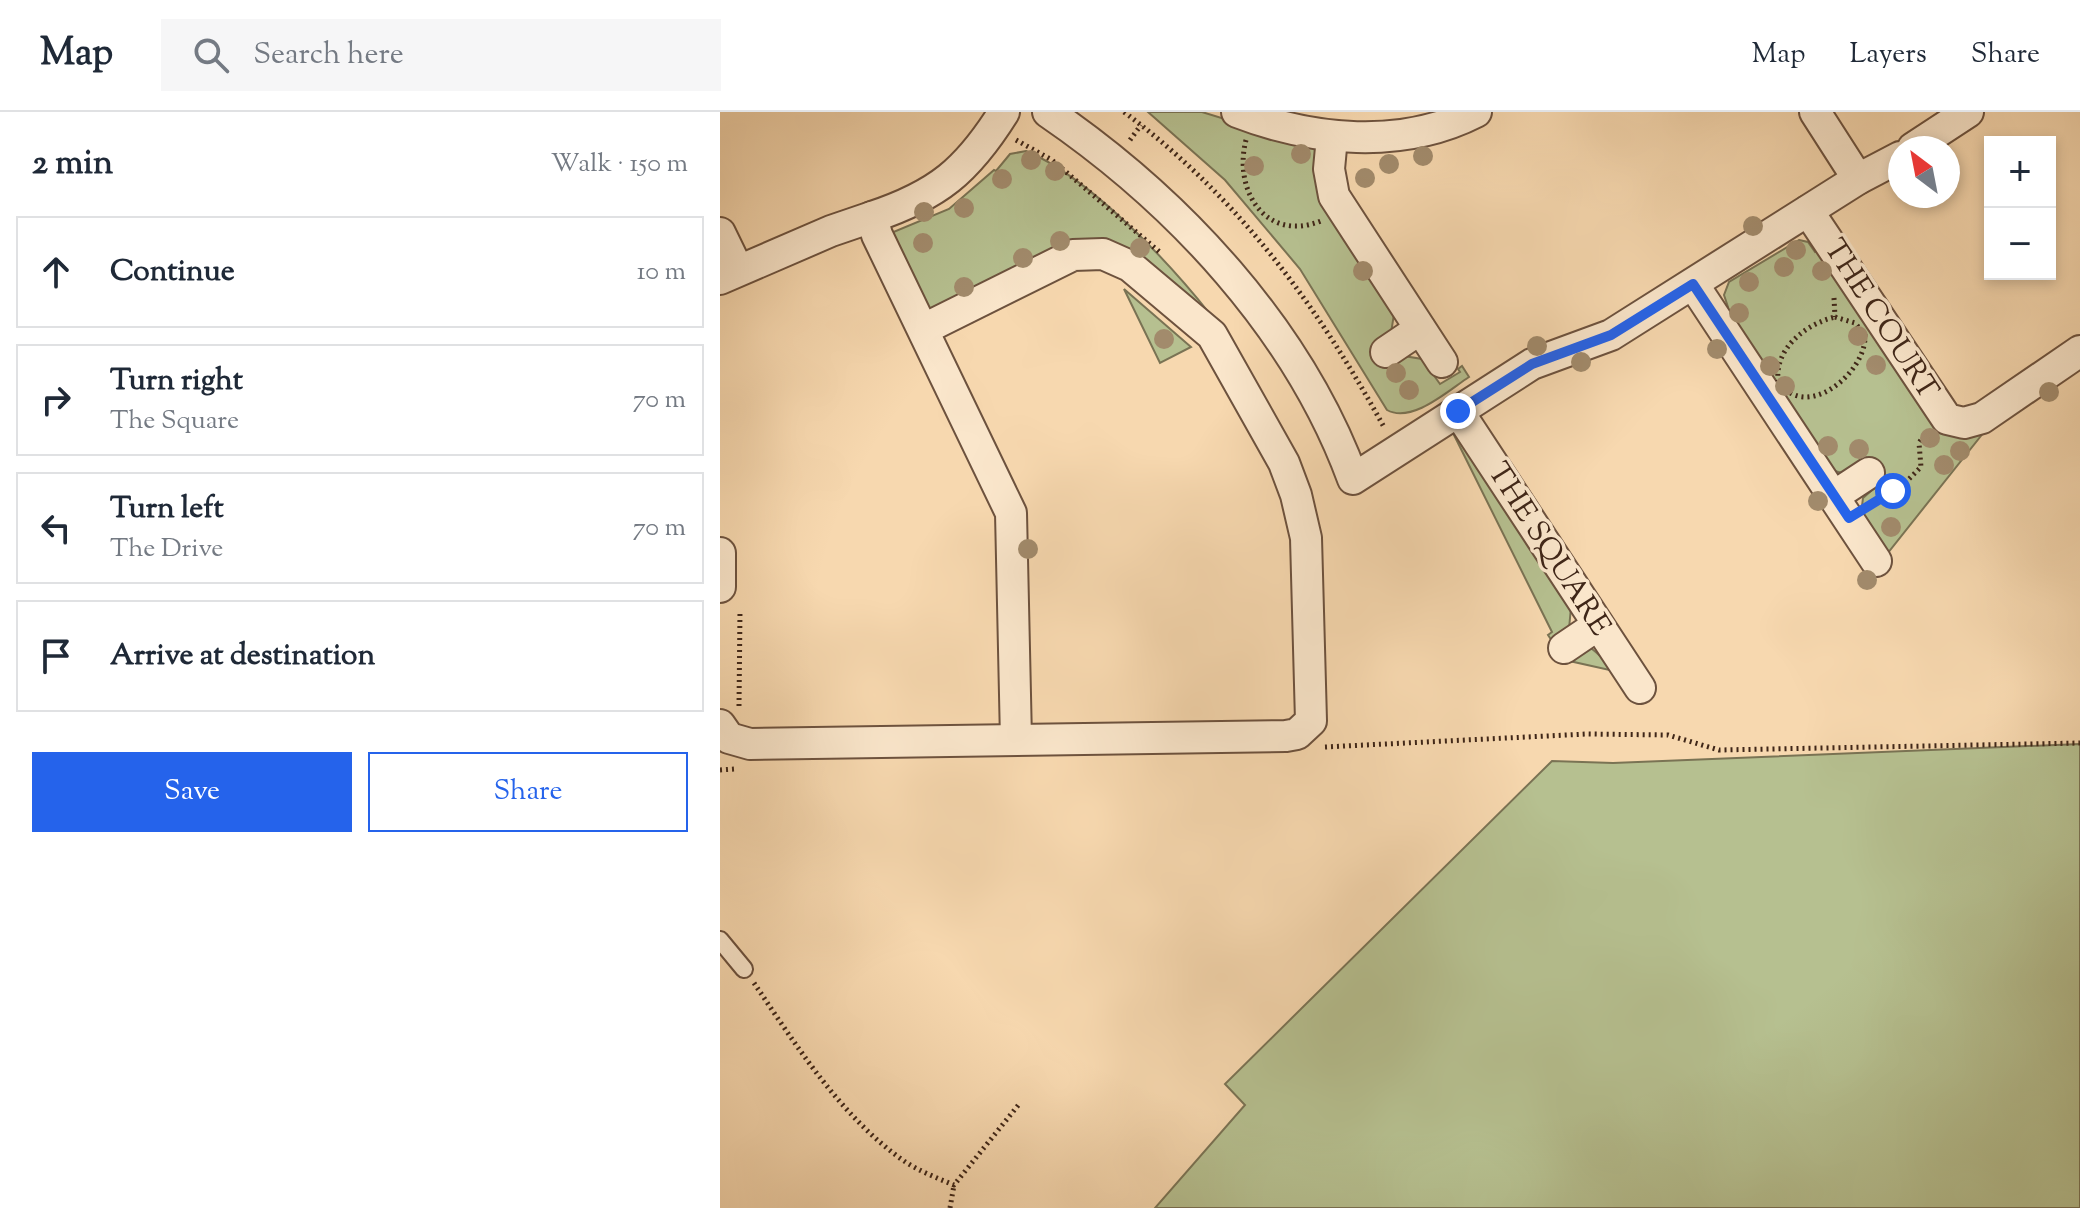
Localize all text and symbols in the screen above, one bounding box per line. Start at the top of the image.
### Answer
search box [161,19,721,91]
text: Map [40,28,113,82]
icon: search [189,33,233,77]
text: Search here [253,34,404,77]
text: Map [1752,35,1805,75]
text: Layers [1849,35,1927,75]
text: Share [1971,35,2040,75]
north arrow [1888,136,1960,208]
map controls [1984,136,2056,280]
button: + [1984,136,2056,208]
text: 2 min [32,140,113,189]
text: Walk · 150 m [551,146,688,183]
button: − [1984,208,2056,280]
street label: THE COURT [1812,231,1948,409]
icon: ahead [34,250,78,294]
text: Continue [110,251,235,294]
text: 10 m [637,254,686,291]
text: Turn right [110,360,243,403]
icon: right [34,378,78,422]
text: 70 m [633,382,686,419]
route end [1440,393,1476,429]
text: The Square [110,403,239,440]
street label: THE SQUARE [1476,455,1620,645]
route start [1875,473,1911,509]
text: Turn left [110,488,224,531]
icon: left [34,506,78,550]
text: 70 m [633,510,686,547]
text: The Drive [110,531,224,568]
icon: arrive [34,634,78,678]
text: Arrive at destination [110,635,375,678]
button: Save [32,752,352,832]
button: Share [368,752,688,832]

